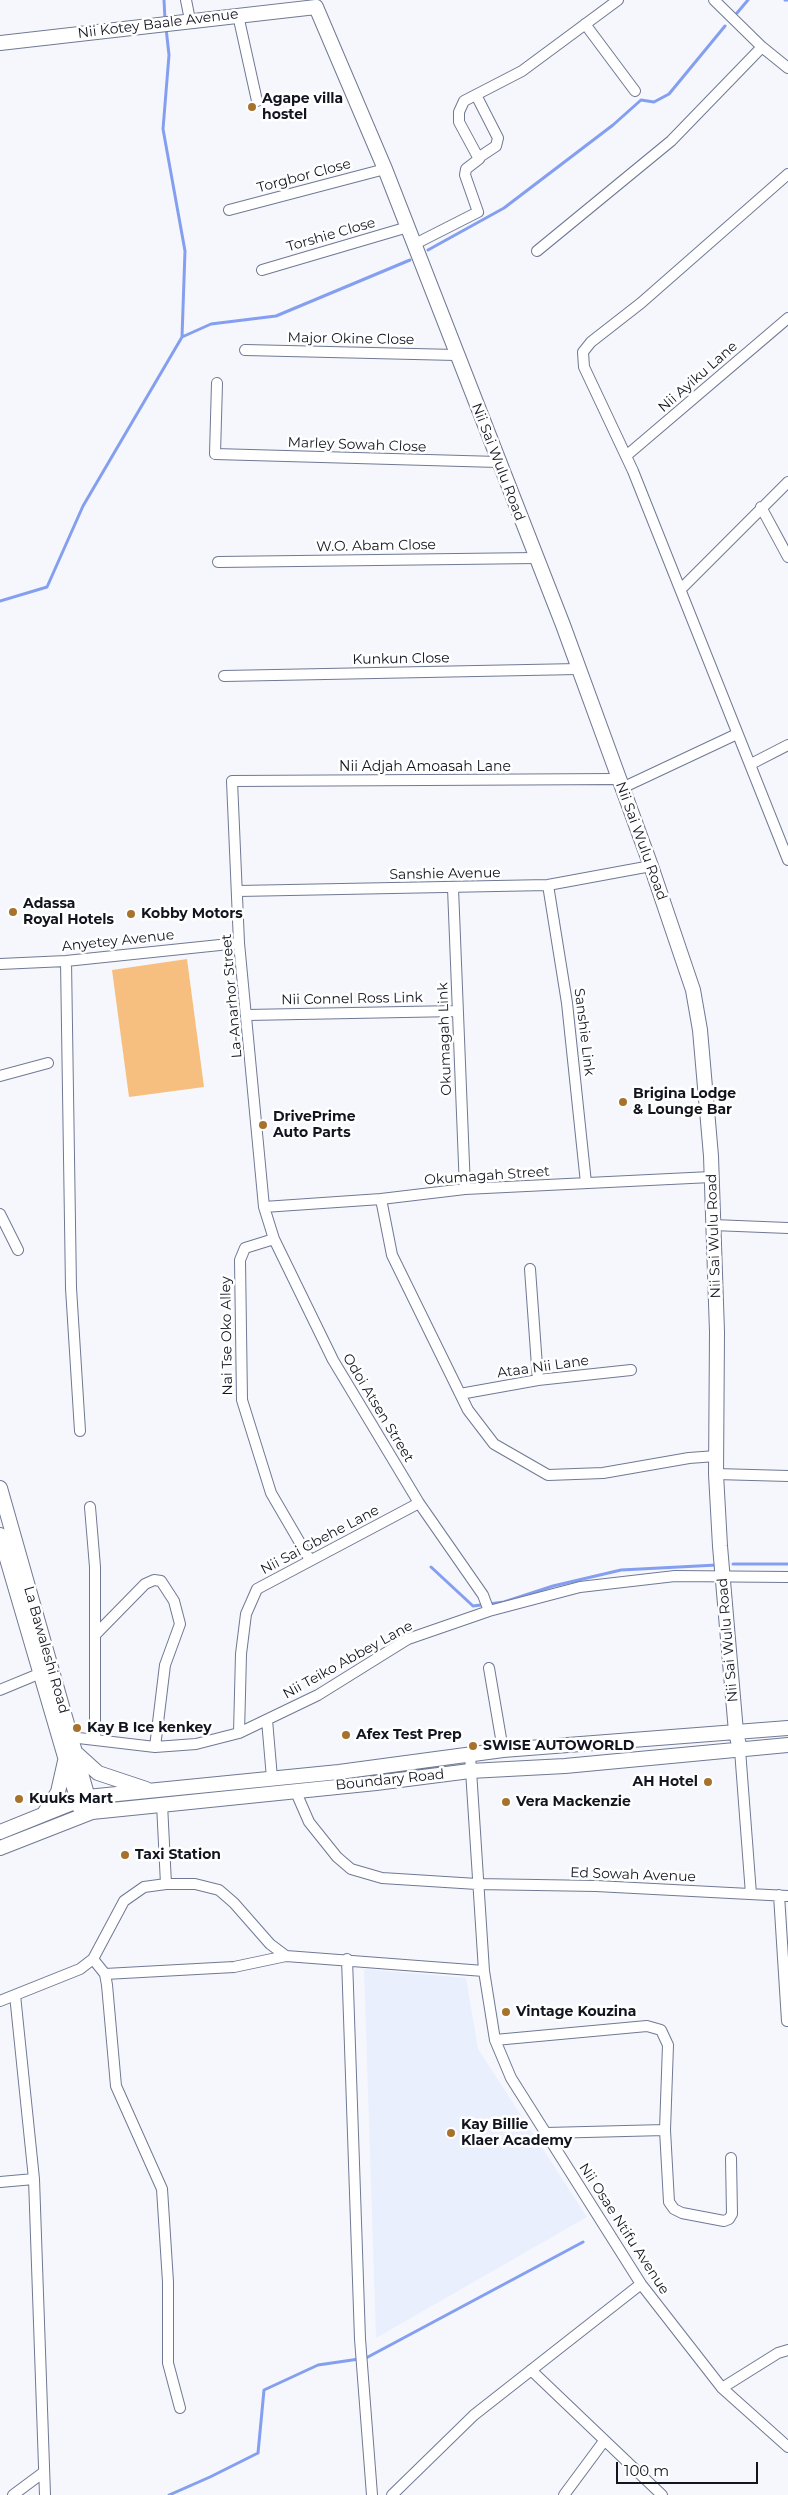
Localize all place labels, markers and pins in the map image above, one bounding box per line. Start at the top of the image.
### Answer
place label: Agape villa hostel [262,91,343,124]
marker: Agape villa hostel [246,101,258,113]
place label: Adassa Royal Hotels [23,896,114,929]
marker: Adassa Royal Hotels [7,906,19,918]
place label: Kobby Motors [141,906,243,922]
marker: Kobby Motors [125,908,137,920]
place label: Brigina Lodge & Lounge Bar [633,1086,736,1118]
marker: Brigina Lodge & Lounge Bar [617,1096,629,1108]
place label: DrivePrime Auto Parts [273,1109,356,1142]
marker: DrivePrime Auto Parts [257,1119,269,1131]
place label: Kay B Ice kenkey [87,1720,212,1736]
marker: Kay B Ice kenkey [71,1722,83,1734]
place label: Afex Test Prep [356,1727,462,1743]
marker: Afex Test Prep [340,1729,352,1741]
place label: SWISE AUTOWORLD [483,1738,634,1754]
marker: SWISE AUTOWORLD [467,1740,479,1752]
place label: AH Hotel [633,1774,698,1790]
marker: AH Hotel [702,1776,714,1788]
place label: Kuuks Mart [29,1791,113,1807]
marker: Kuuks Mart [13,1793,25,1805]
place label: Vera Mackenzie [516,1794,631,1810]
marker: Vera Mackenzie [500,1796,512,1808]
place label: Taxi Station [135,1847,221,1863]
marker: Taxi Station [119,1849,131,1861]
place label: Vintage Kouzina [516,2004,636,2020]
marker: Vintage Kouzina [500,2006,512,2018]
place label: Kay Billie Klaer Academy [461,2117,572,2150]
marker: Kay Billie Klaer Academy [445,2127,457,2139]

